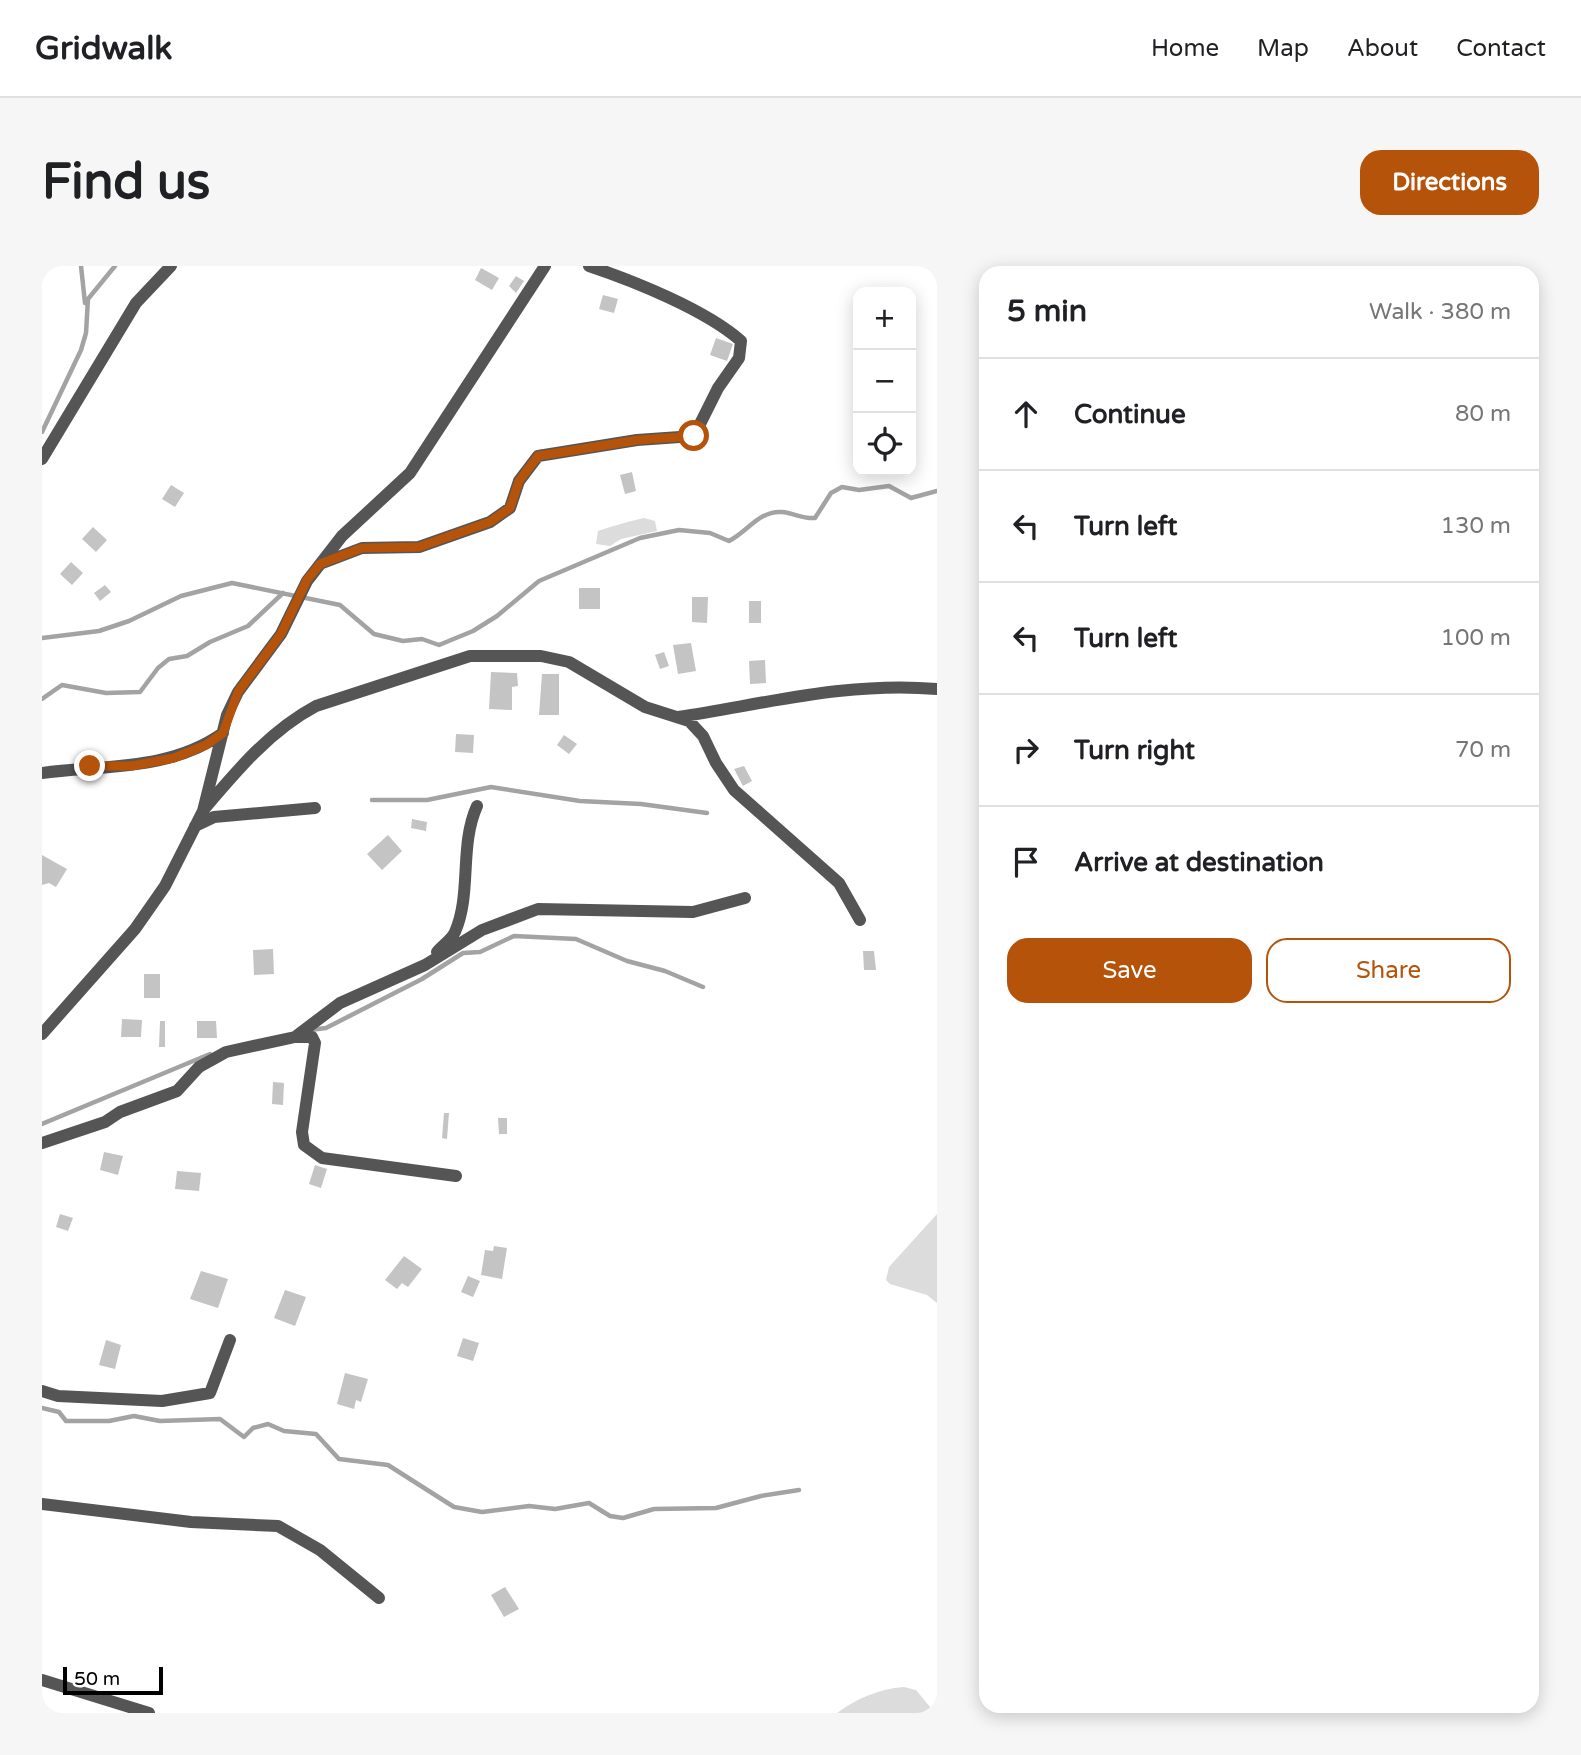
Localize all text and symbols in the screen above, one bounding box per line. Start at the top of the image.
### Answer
text: Gridwalk [35,29,172,68]
text: Home [1151,34,1219,63]
text: Map [1257,34,1309,63]
text: About [1347,34,1418,63]
text: Contact [1456,34,1546,63]
button: Directions [1360,150,1539,215]
text: Find us [42,153,210,212]
map controls [853,287,916,476]
button: + [853,287,916,350]
text: 5 min [1007,293,1087,330]
text: Walk · 380 m [1369,298,1511,326]
button: − [853,350,916,413]
icon: ahead [1007,395,1045,433]
text: Continue [1074,399,1186,430]
text: 80 m [1455,400,1511,428]
button: locate [853,413,916,476]
route start [678,420,709,451]
icon: left [1007,507,1045,545]
text: Turn left [1074,511,1177,542]
text: 130 m [1441,512,1511,540]
icon: left [1007,619,1045,657]
text: Turn left [1074,623,1177,654]
text: 100 m [1441,624,1511,652]
icon: right [1007,731,1045,769]
text: Turn right [1074,735,1195,766]
text: 70 m [1455,736,1511,764]
route end [74,750,105,781]
icon: arrive [1007,843,1045,881]
text: Arrive at destination [1074,847,1324,878]
button: Save [1007,938,1252,1003]
button: Share [1266,938,1511,1003]
scale bar [63,1664,163,1696]
text: 50 m [74,1668,120,1690]

